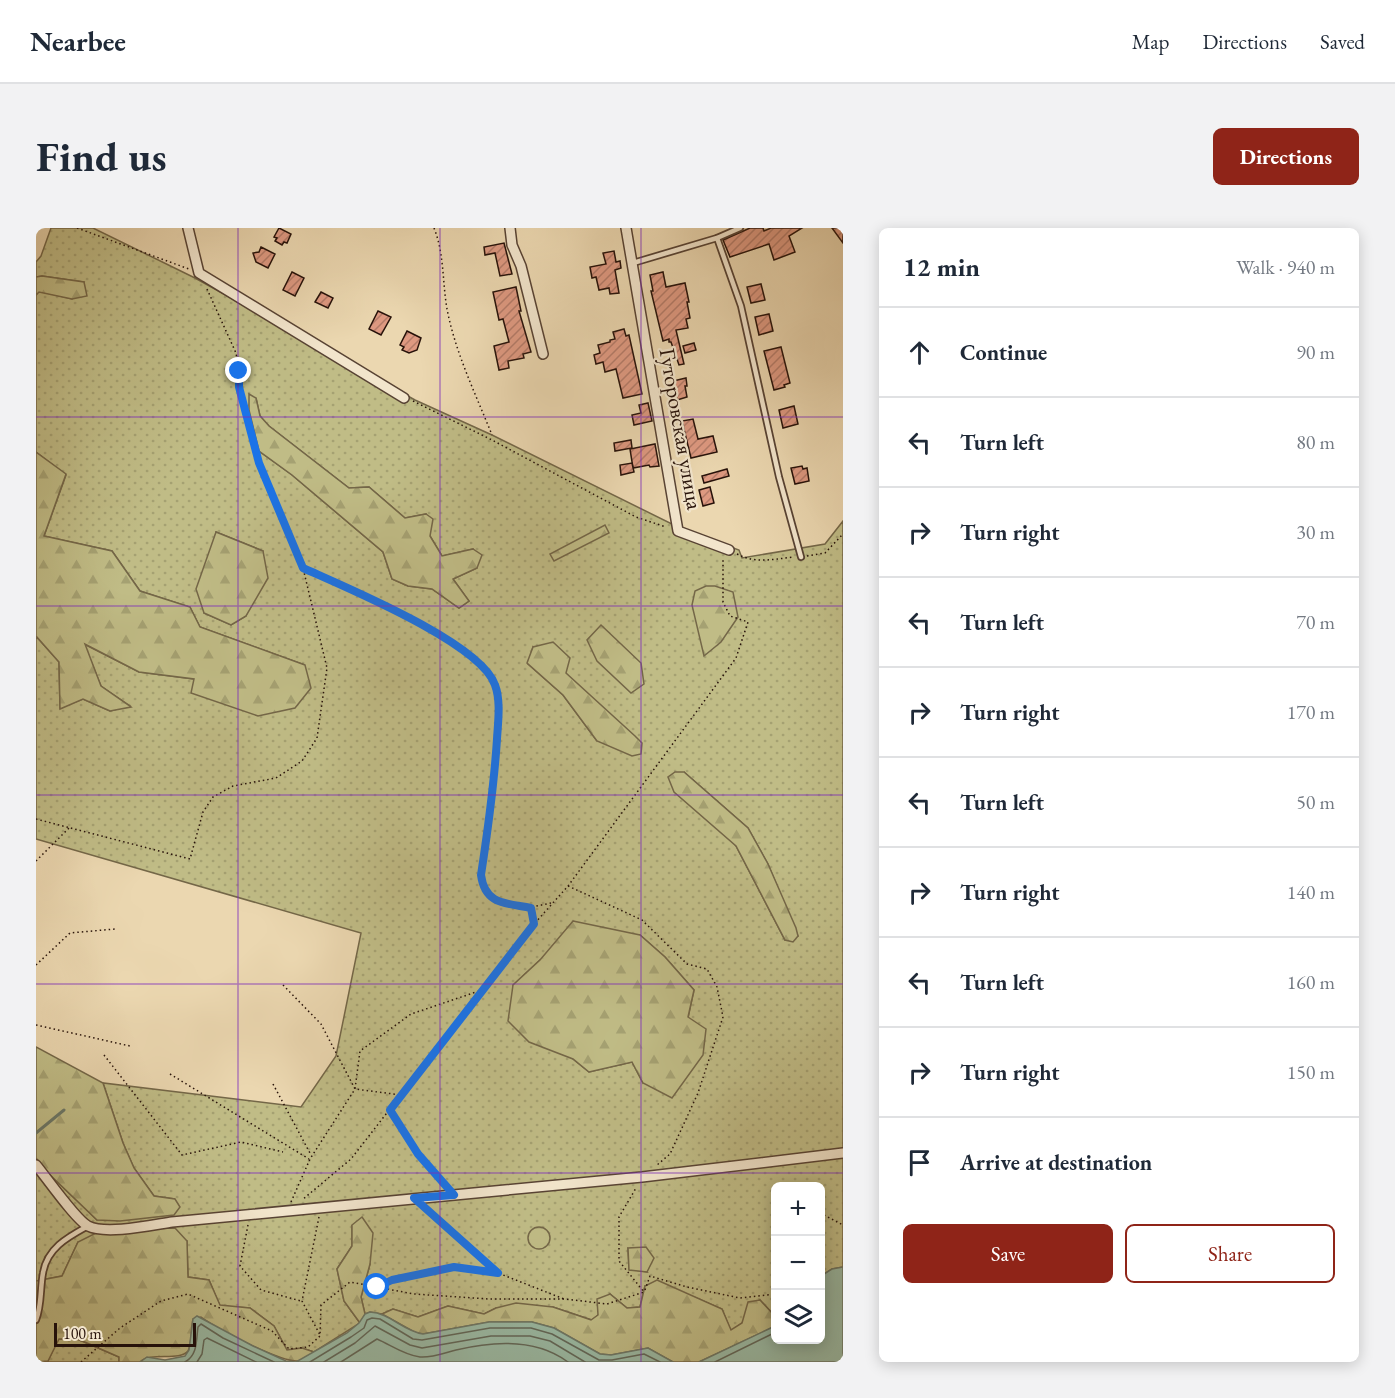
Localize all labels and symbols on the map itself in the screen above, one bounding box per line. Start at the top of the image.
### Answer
street label: Гуторовская улица [653,346,709,512]
route end [225,357,251,383]
route start [363,1273,389,1299]
scale bar [54,1320,196,1348]

